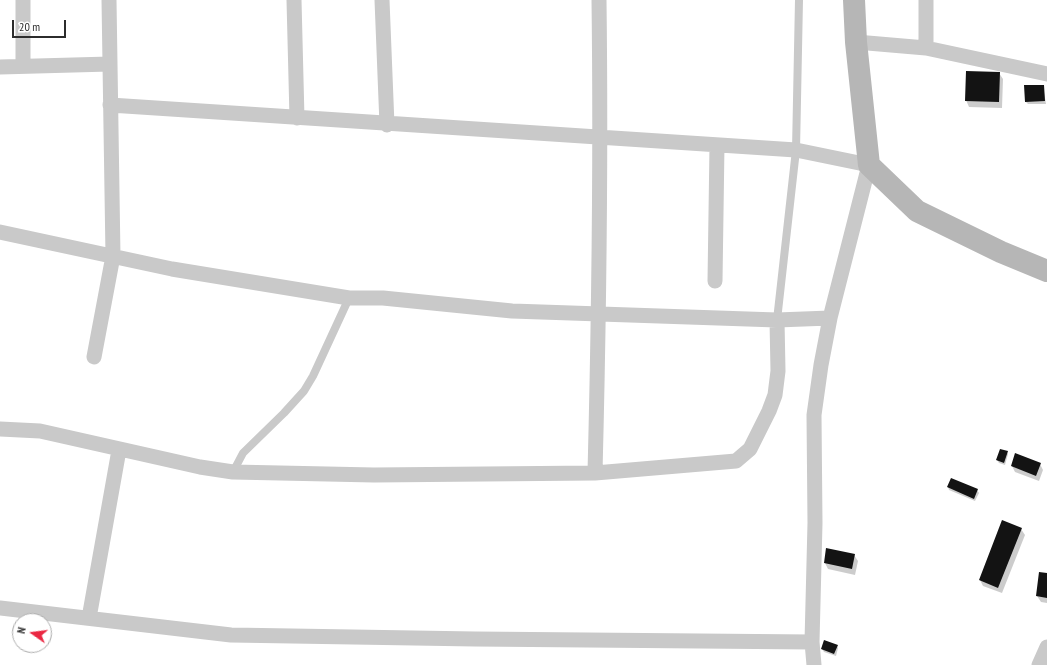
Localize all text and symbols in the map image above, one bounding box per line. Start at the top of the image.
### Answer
scale bar [14,12,68,38]
text: 20 m [19,19,40,34]
north arrow [12,613,52,653]
text: N [14,626,29,635]

